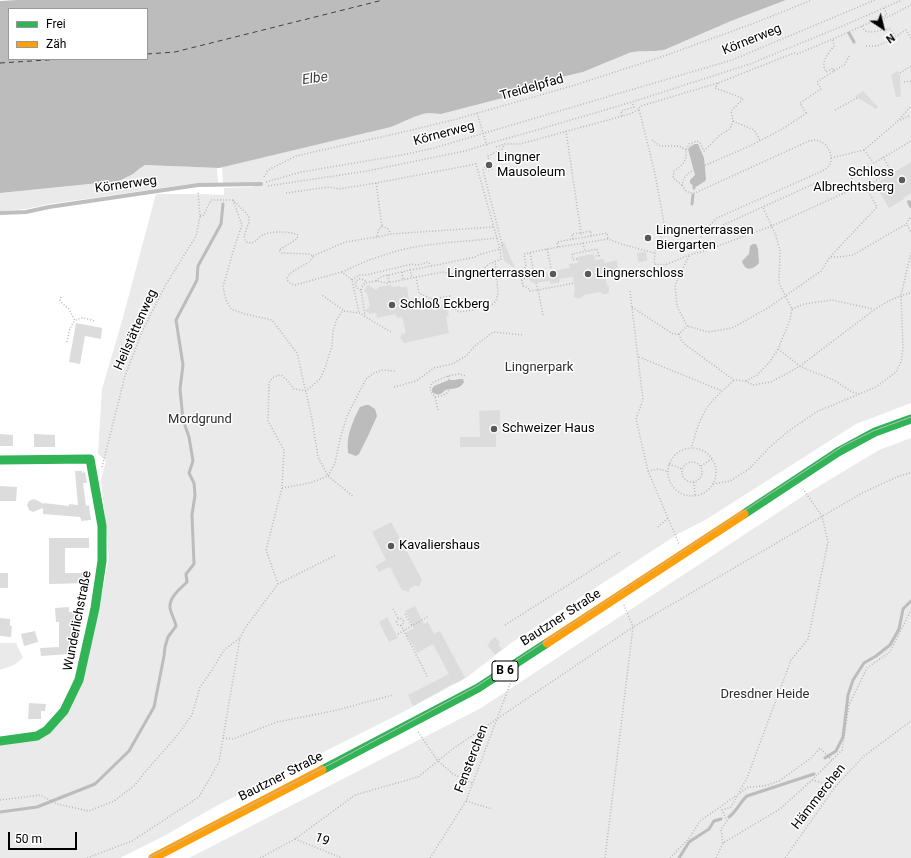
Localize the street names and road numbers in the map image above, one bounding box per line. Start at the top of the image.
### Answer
street label: Körnerweg [720,21,784,59]
street label: Treidelpfad [498,72,566,104]
street label: Körnerweg [412,118,476,150]
street label: Körnerweg [94,173,158,197]
street label: Heilstättenweg [111,287,161,373]
street label: Wunderlichstraße [61,570,95,672]
street label: Bautzner Straße [518,586,604,650]
road number: B 6 [492,661,518,681]
street label: Fensterchen [452,723,492,795]
street label: Bautzner Straße [236,749,326,805]
street label: Hämmerchen [789,761,849,833]
street label: 19 [312,830,332,850]

